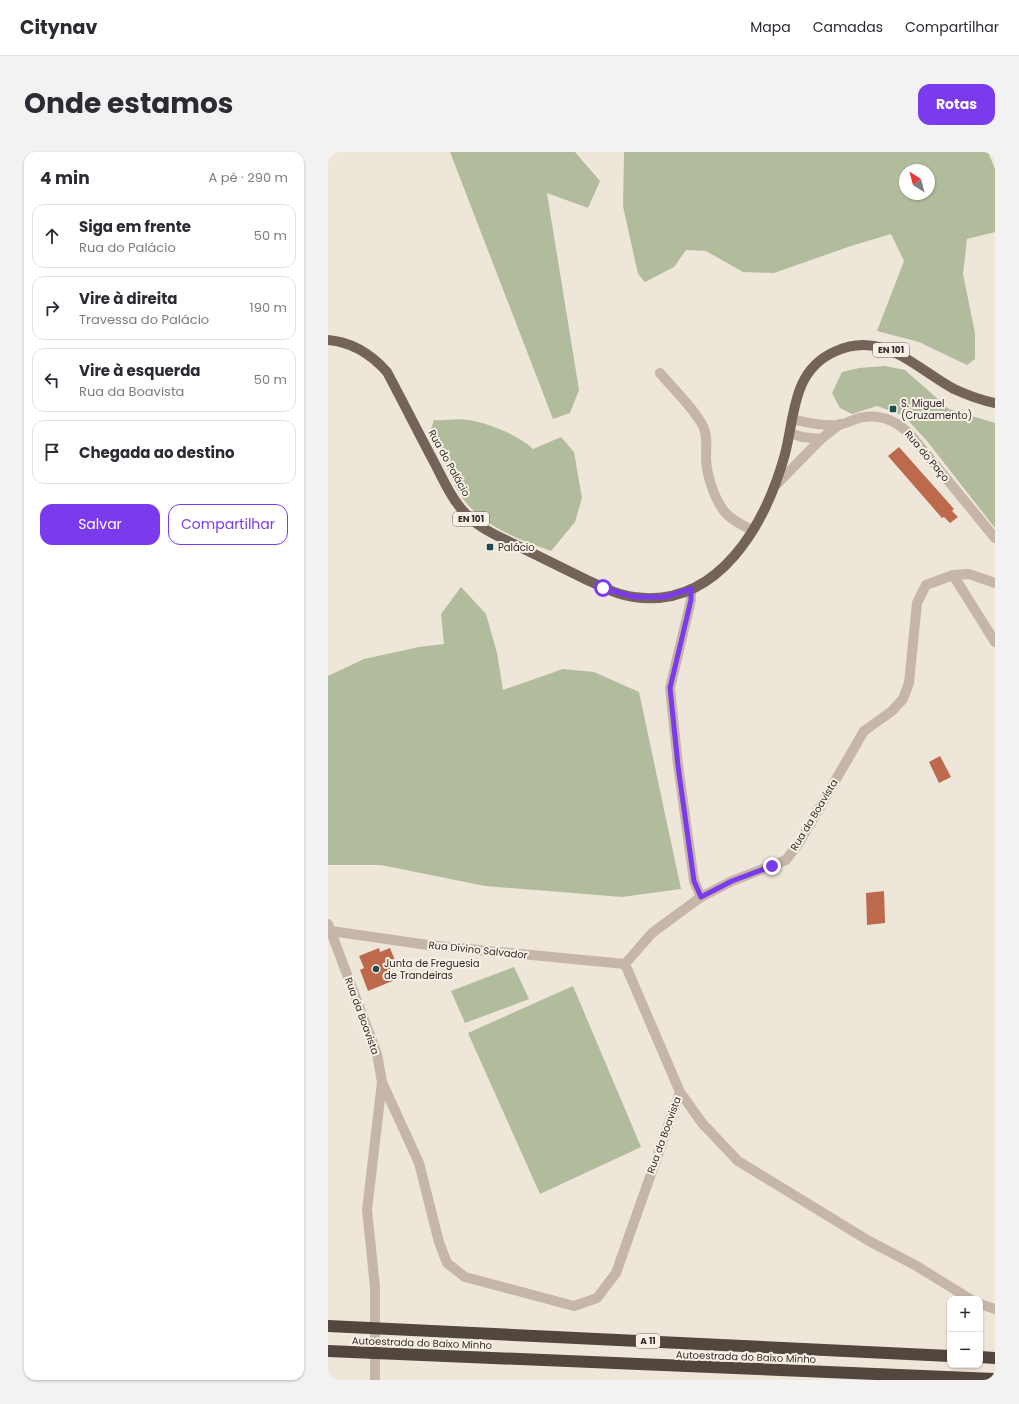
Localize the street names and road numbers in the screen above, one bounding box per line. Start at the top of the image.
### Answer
road number: EN 101 [873,343,909,357]
street label: Rua do Palácio [424,427,474,499]
street label: Rua do Paço [901,427,953,485]
road number: EN 101 [453,512,489,526]
street label: Rua da Boavista [787,776,841,854]
street label: Rua Divino Salvador [428,937,528,963]
street label: Rua da Boavista [341,975,383,1057]
street label: Rua da Boavista [643,1094,685,1176]
street label: Autoestrada do Baixo Minho [352,1333,492,1353]
road number: A 11 [636,1334,660,1348]
street label: Autoestrada do Baixo Minho [676,1347,816,1367]

